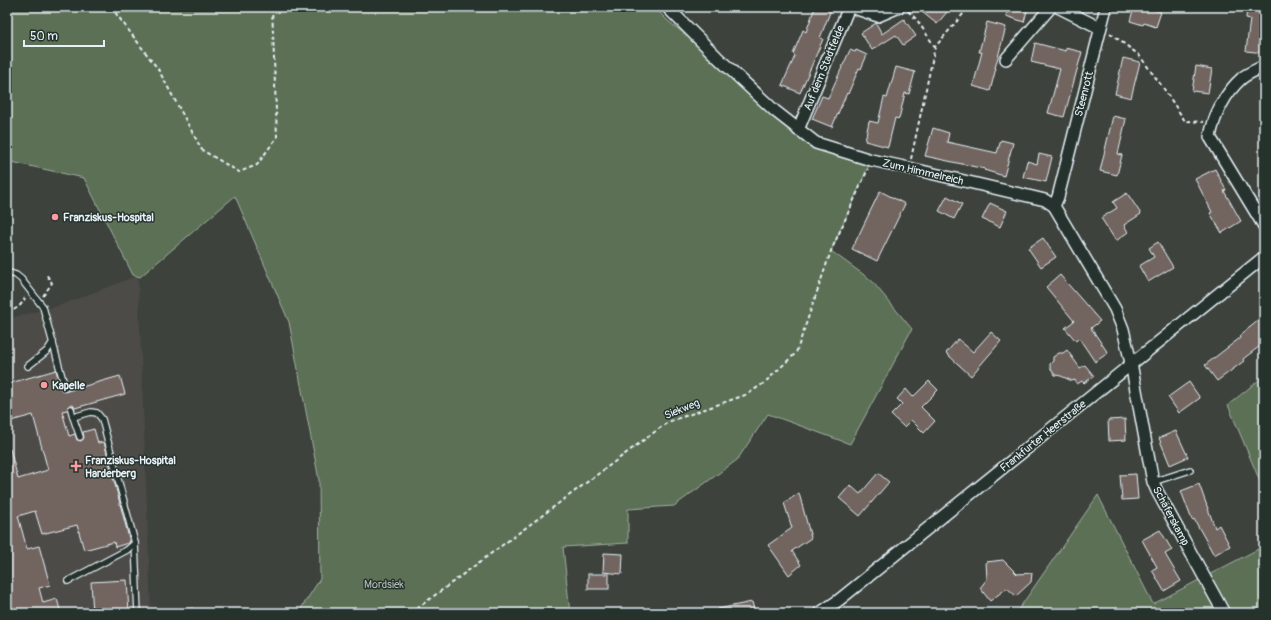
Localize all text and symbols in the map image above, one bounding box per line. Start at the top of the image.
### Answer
scale bar [24,22,104,48]
street label: Auf dem Stadtfelde [801,23,847,112]
text: 50 m [30,29,58,44]
street label: Steenrott [1072,69,1096,118]
street label: Zum Himmelreich [881,156,965,188]
place label: Franziskus-Hospital [63,211,154,224]
marker: Franziskus-Hospital [50,212,60,222]
place label: Kapelle [52,379,86,392]
marker: Kapelle [39,380,49,390]
street label: Siekweg [663,396,702,422]
street label: Frankfurter Heerstraße [997,397,1089,475]
place label: Franziskus-Hospital Harderberg [85,454,176,480]
marker: Franziskus-Hospital Harderberg [70,460,82,472]
street label: Schäferskamp [1150,484,1192,548]
park label: Mordsiek [364,578,404,591]

